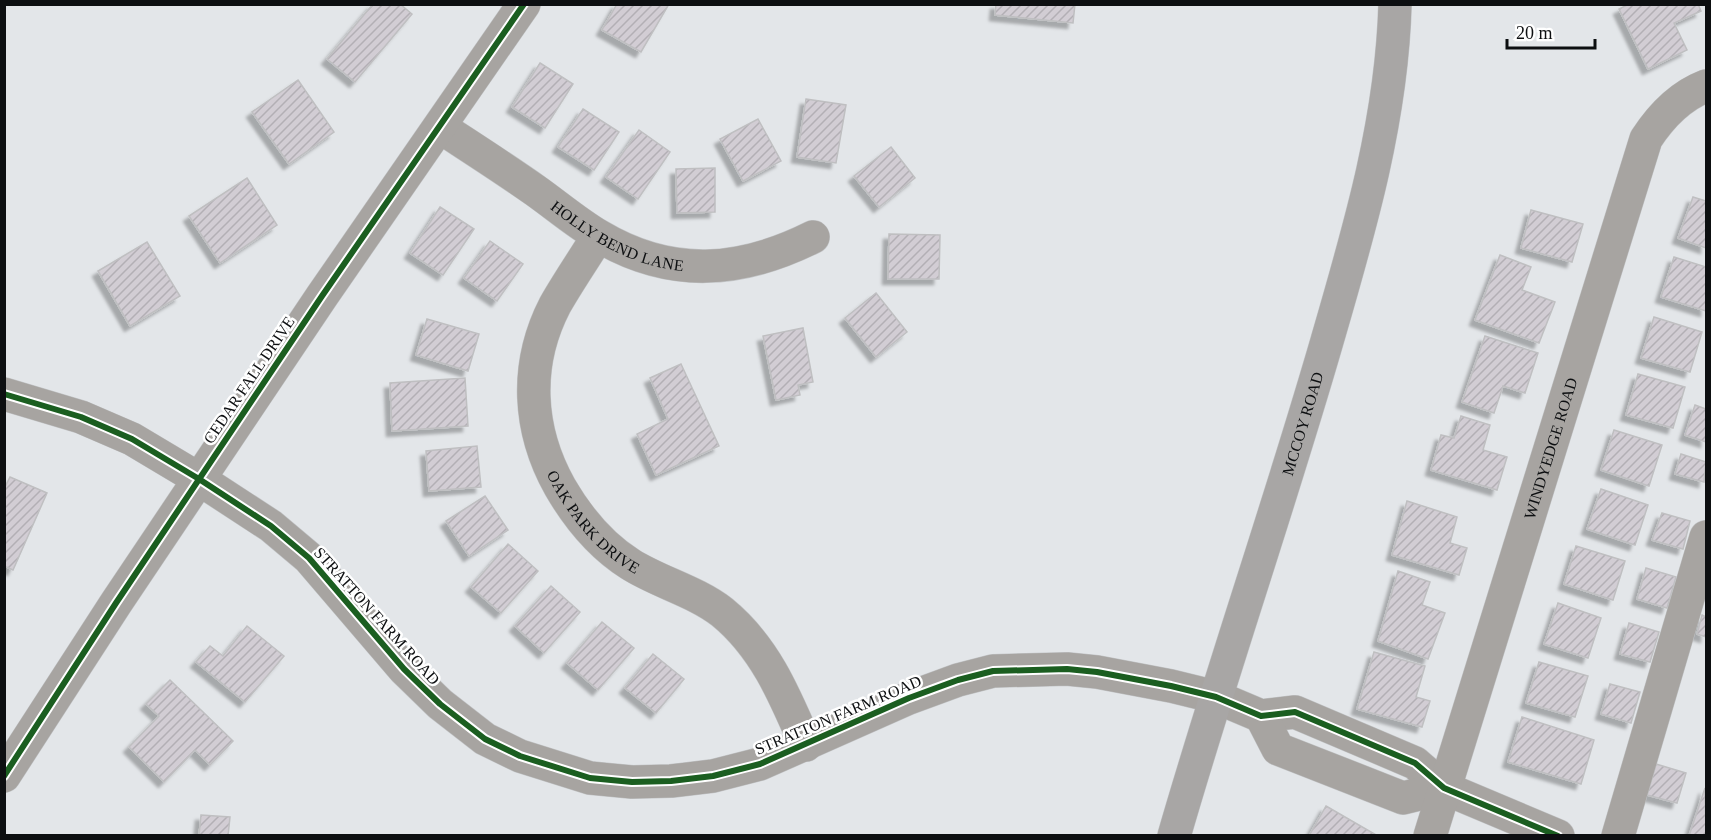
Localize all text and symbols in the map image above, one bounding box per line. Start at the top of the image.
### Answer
scale bar [1507,12,1596,50]
text: 20 m [1516,23,1553,43]
street label: HOLLY BEND LANE [548,197,685,274]
street label: CEDAR FALL DRIVE [200,313,298,447]
street label: MCCOY ROAD [1278,370,1326,477]
street label: WINDYEDGE ROAD [1520,375,1580,521]
street label: OAK PARK DRIVE [544,467,643,576]
street label: STRATTON FARM ROAD [311,544,443,688]
street label: STRATTON FARM ROAD [752,672,924,758]

